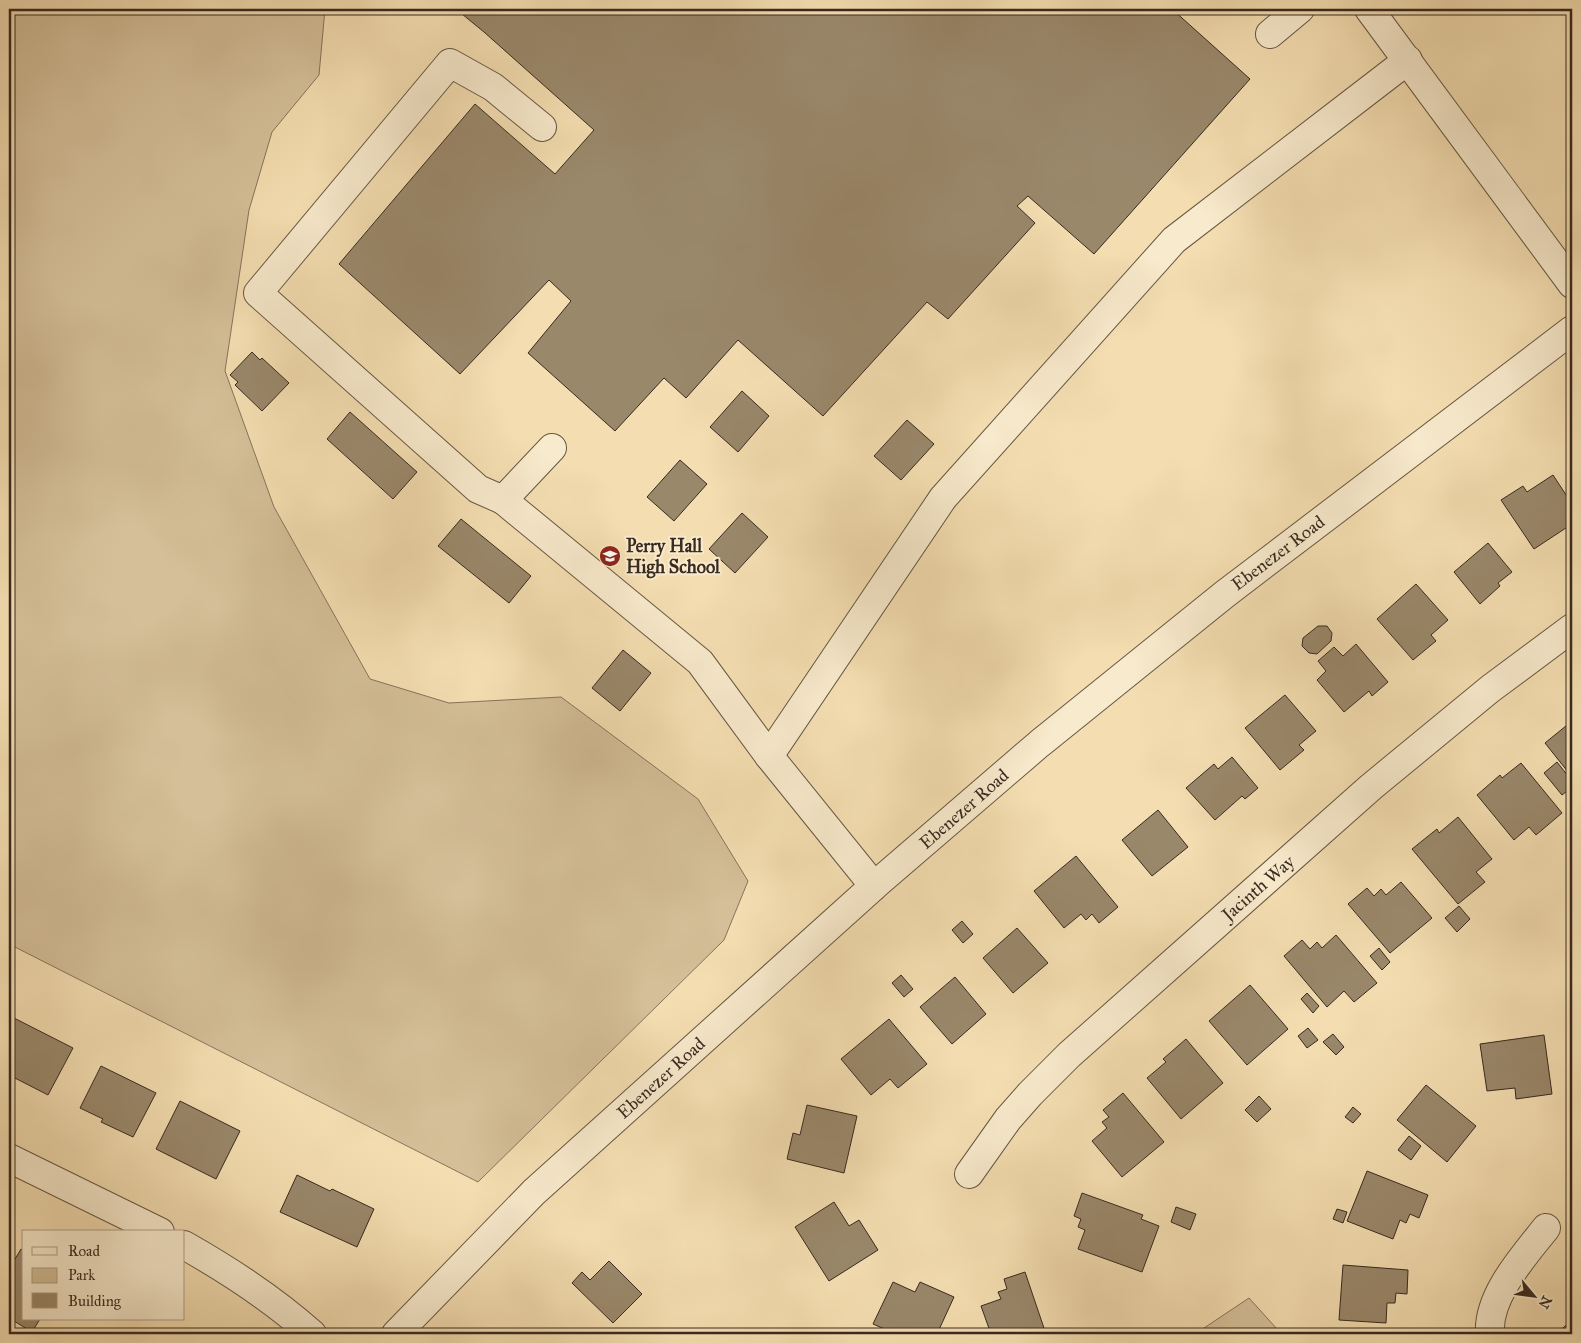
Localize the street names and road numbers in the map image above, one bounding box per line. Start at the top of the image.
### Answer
street label: Ebenezer Road [1227,511,1329,595]
street label: Ebenezer Road [915,764,1013,854]
street label: Jacinth Way [1216,850,1300,928]
street label: Ebenezer Road [612,1033,710,1123]

